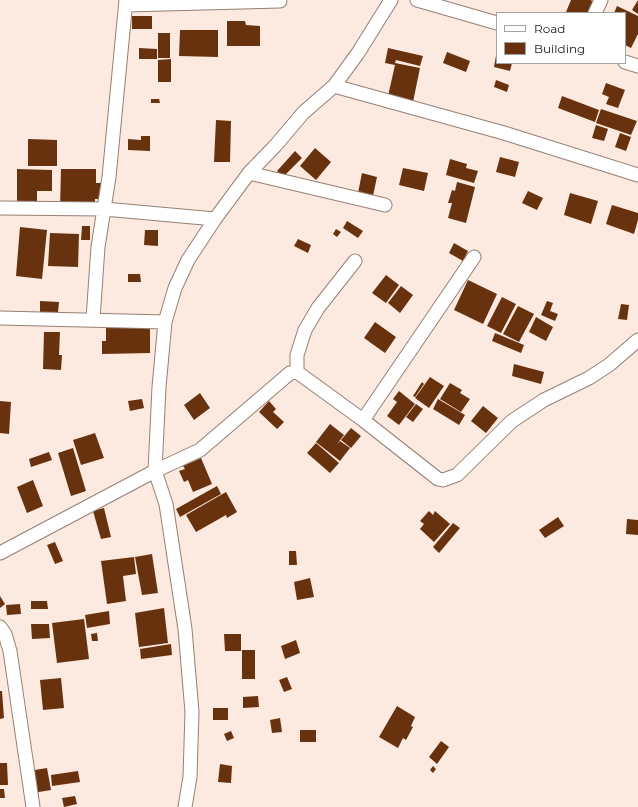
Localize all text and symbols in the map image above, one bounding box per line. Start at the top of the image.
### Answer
legend [496,12,626,64]
text: Road [534,21,565,36]
text: Building [534,41,585,56]

